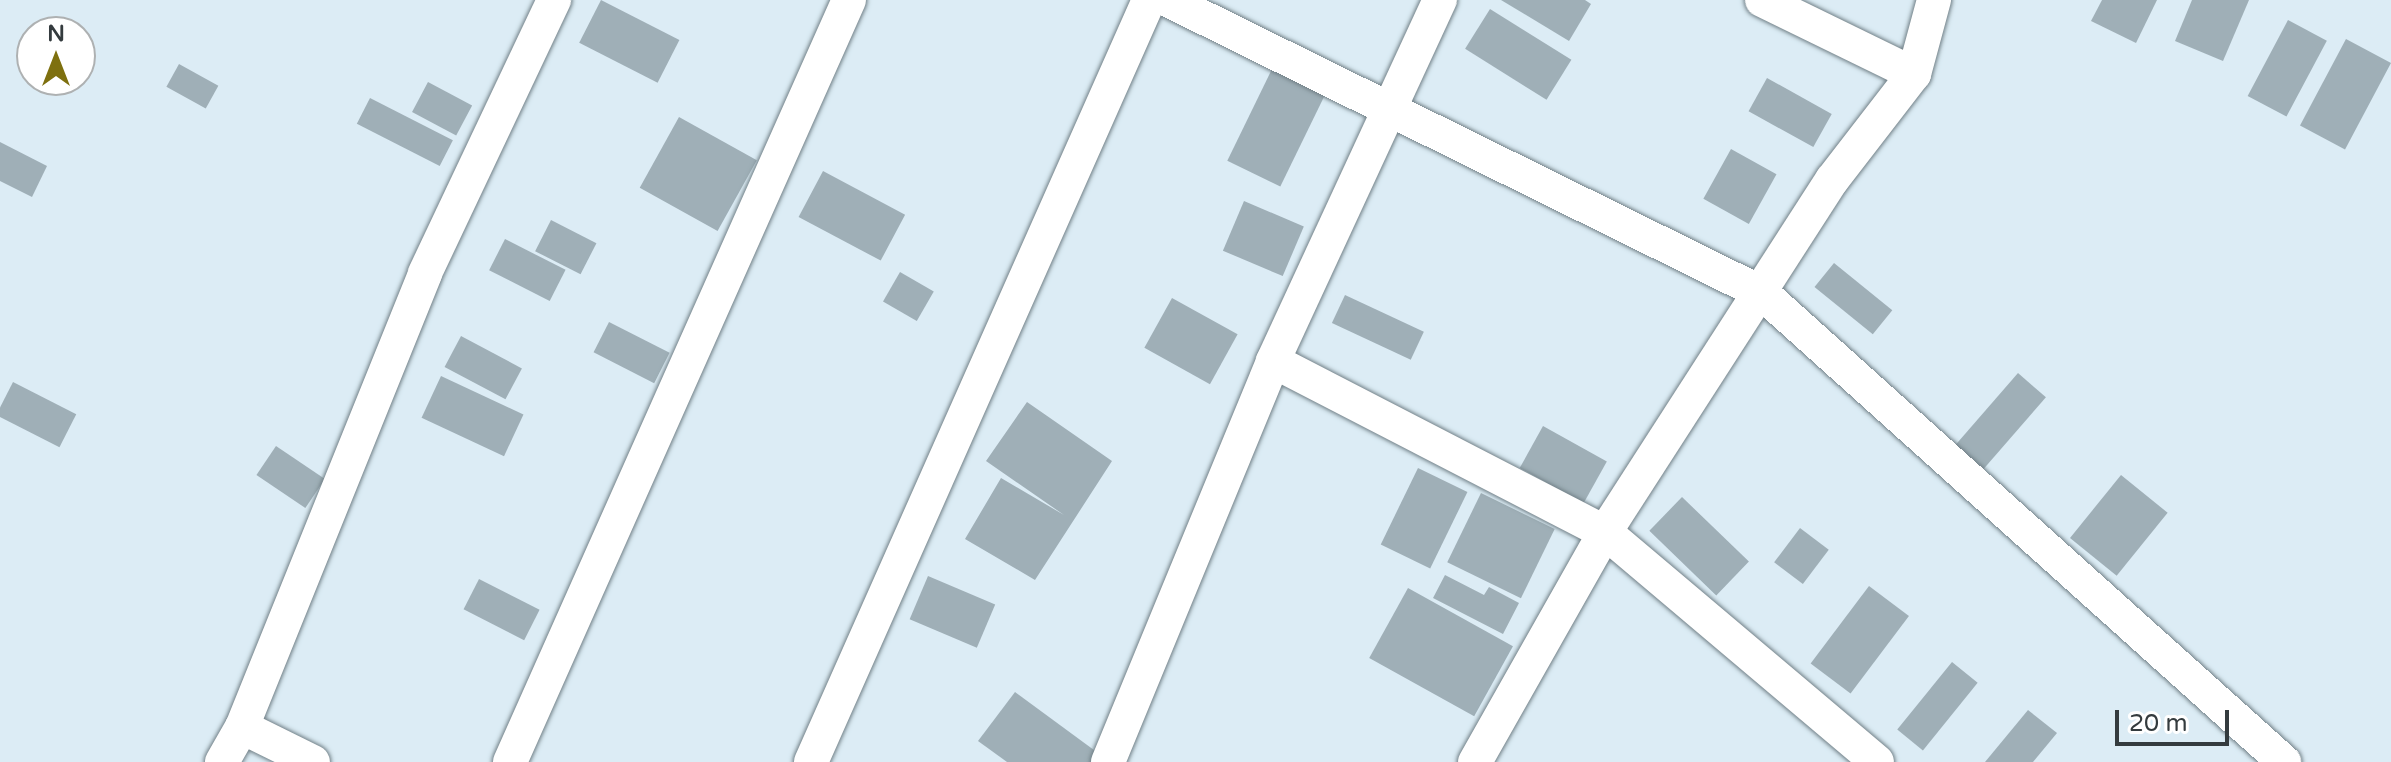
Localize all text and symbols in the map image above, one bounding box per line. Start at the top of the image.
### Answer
north arrow [16,16,96,96]
text: N [47,21,65,47]
scale bar [2119,694,2233,744]
text: 20 m [2129,709,2187,738]

